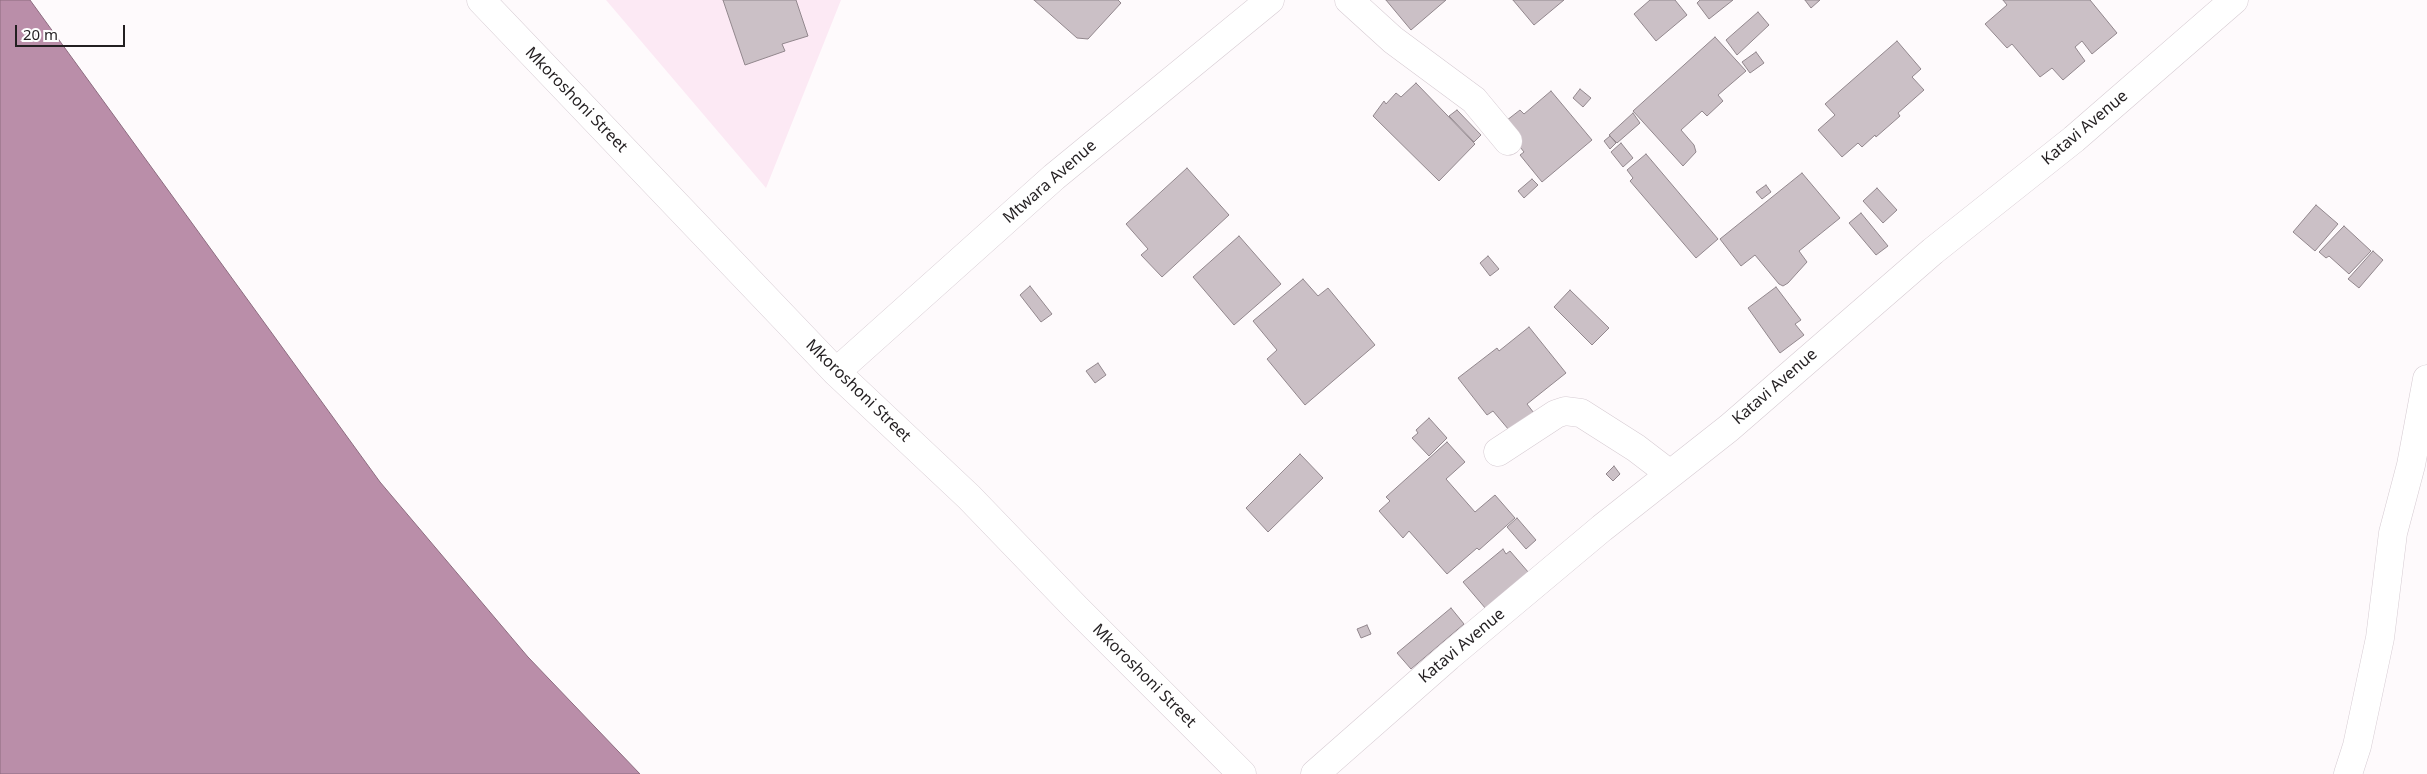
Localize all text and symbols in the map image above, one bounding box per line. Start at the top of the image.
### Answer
scale bar [18,15,128,47]
text: 20 m [23,24,58,44]
street label: Mkoroshoni Street [521,43,631,157]
street label: Katavi Avenue [2038,87,2132,169]
street label: Mtwara Avenue [999,136,1101,228]
street label: Mkoroshoni Street [801,336,915,446]
street label: Katavi Avenue [1729,345,1821,429]
street label: Katavi Avenue [1415,605,1509,687]
street label: Mkoroshoni Street [1088,620,1200,732]

